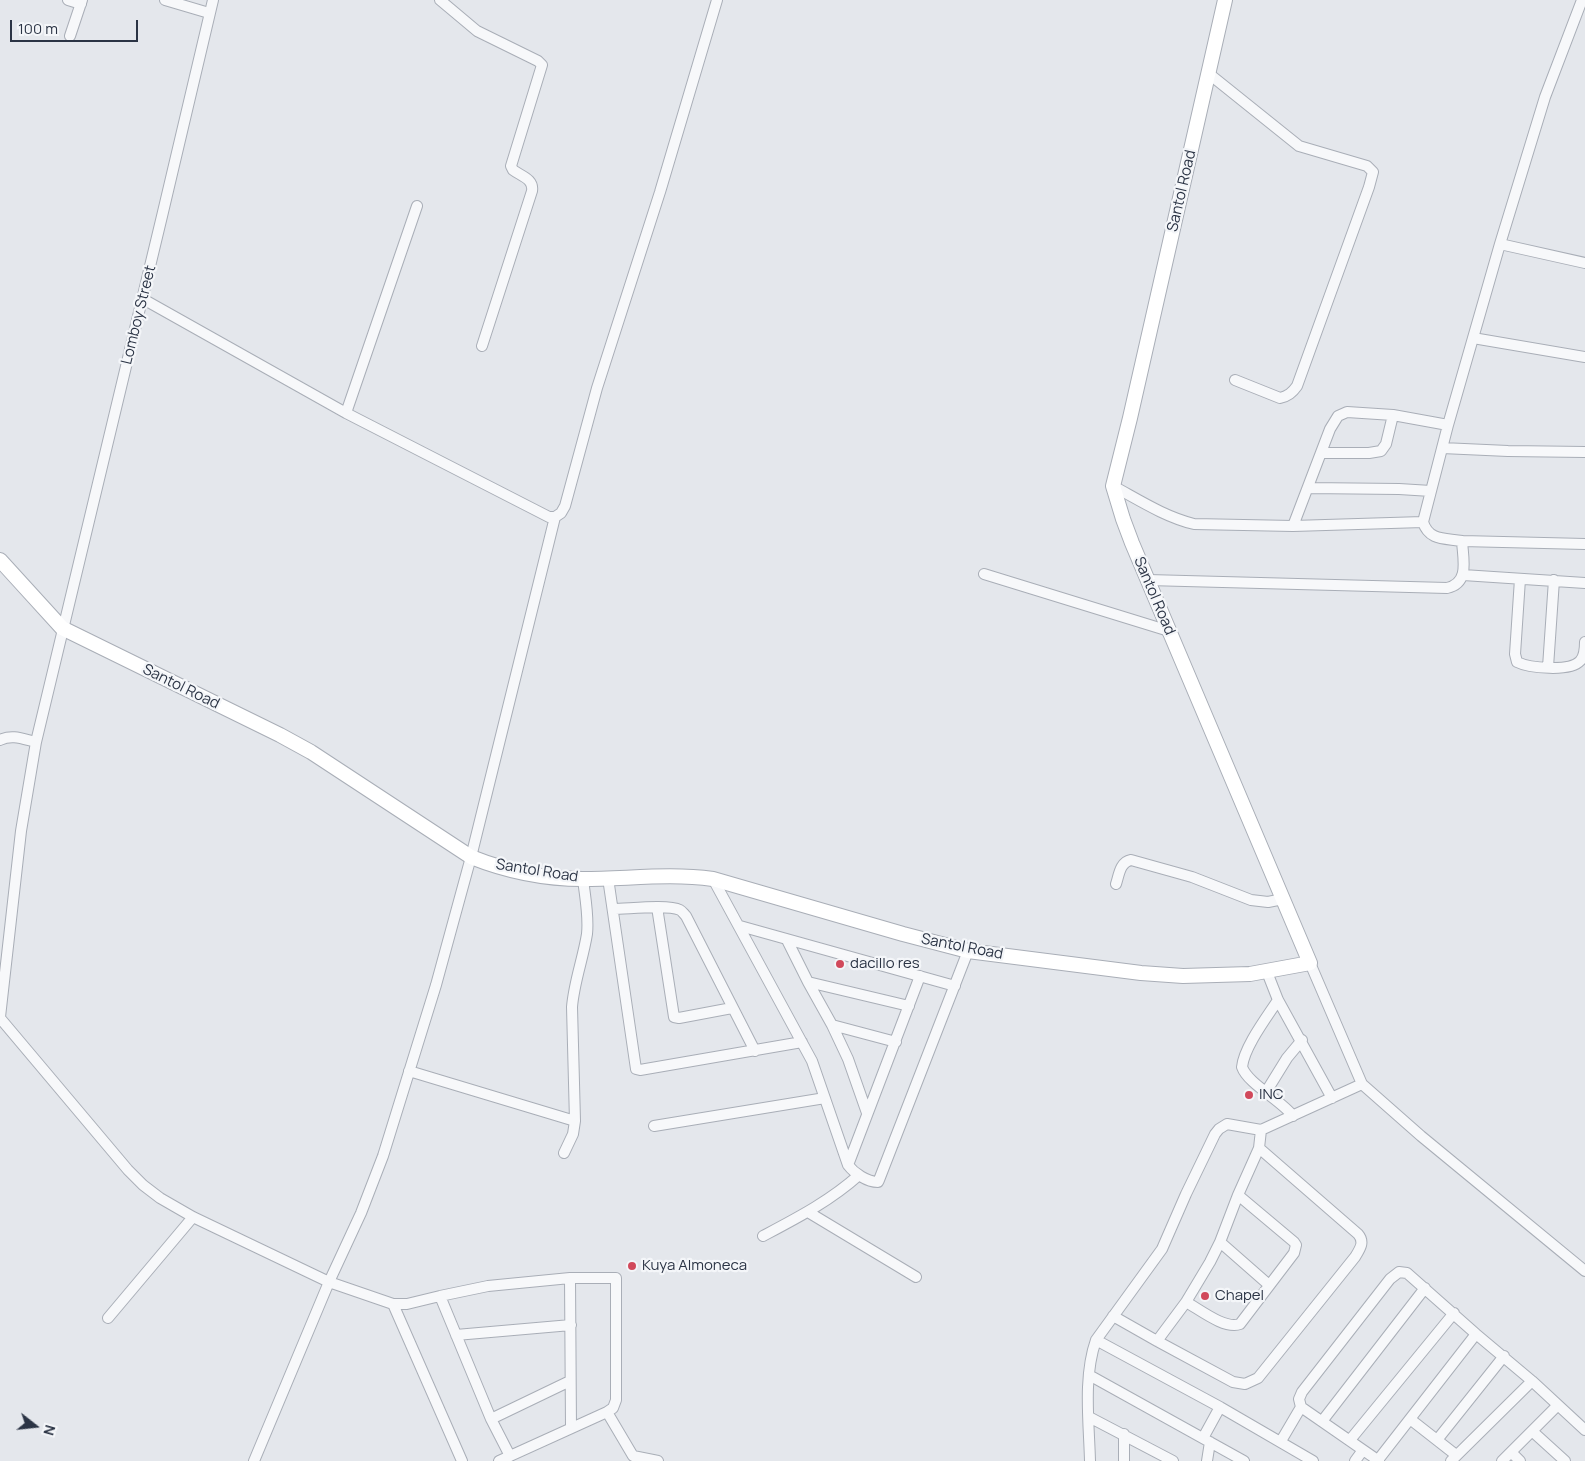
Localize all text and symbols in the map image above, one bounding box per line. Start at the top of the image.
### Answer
scale bar [12,10,140,42]
text: 100 m [18,18,58,39]
street label: Santol Road [1164,148,1200,234]
street label: Lomboy Street [118,263,160,367]
street label: Santol Road [1129,554,1179,638]
street label: Santol Road [140,661,222,713]
street label: Santol Road [495,856,579,886]
street label: Santol Road [919,930,1005,964]
place label: dacillo res [850,955,920,973]
marker: dacillo res [834,958,846,970]
place label: INC [1259,1086,1284,1104]
marker: INC [1243,1089,1255,1101]
place label: Kuya Almoneca [642,1257,747,1275]
marker: Kuya Almoneca [626,1260,638,1272]
place label: Chapel [1215,1287,1264,1305]
marker: Chapel [1199,1290,1211,1302]
north arrow [10,1401,60,1451]
text: N [39,1423,60,1438]

